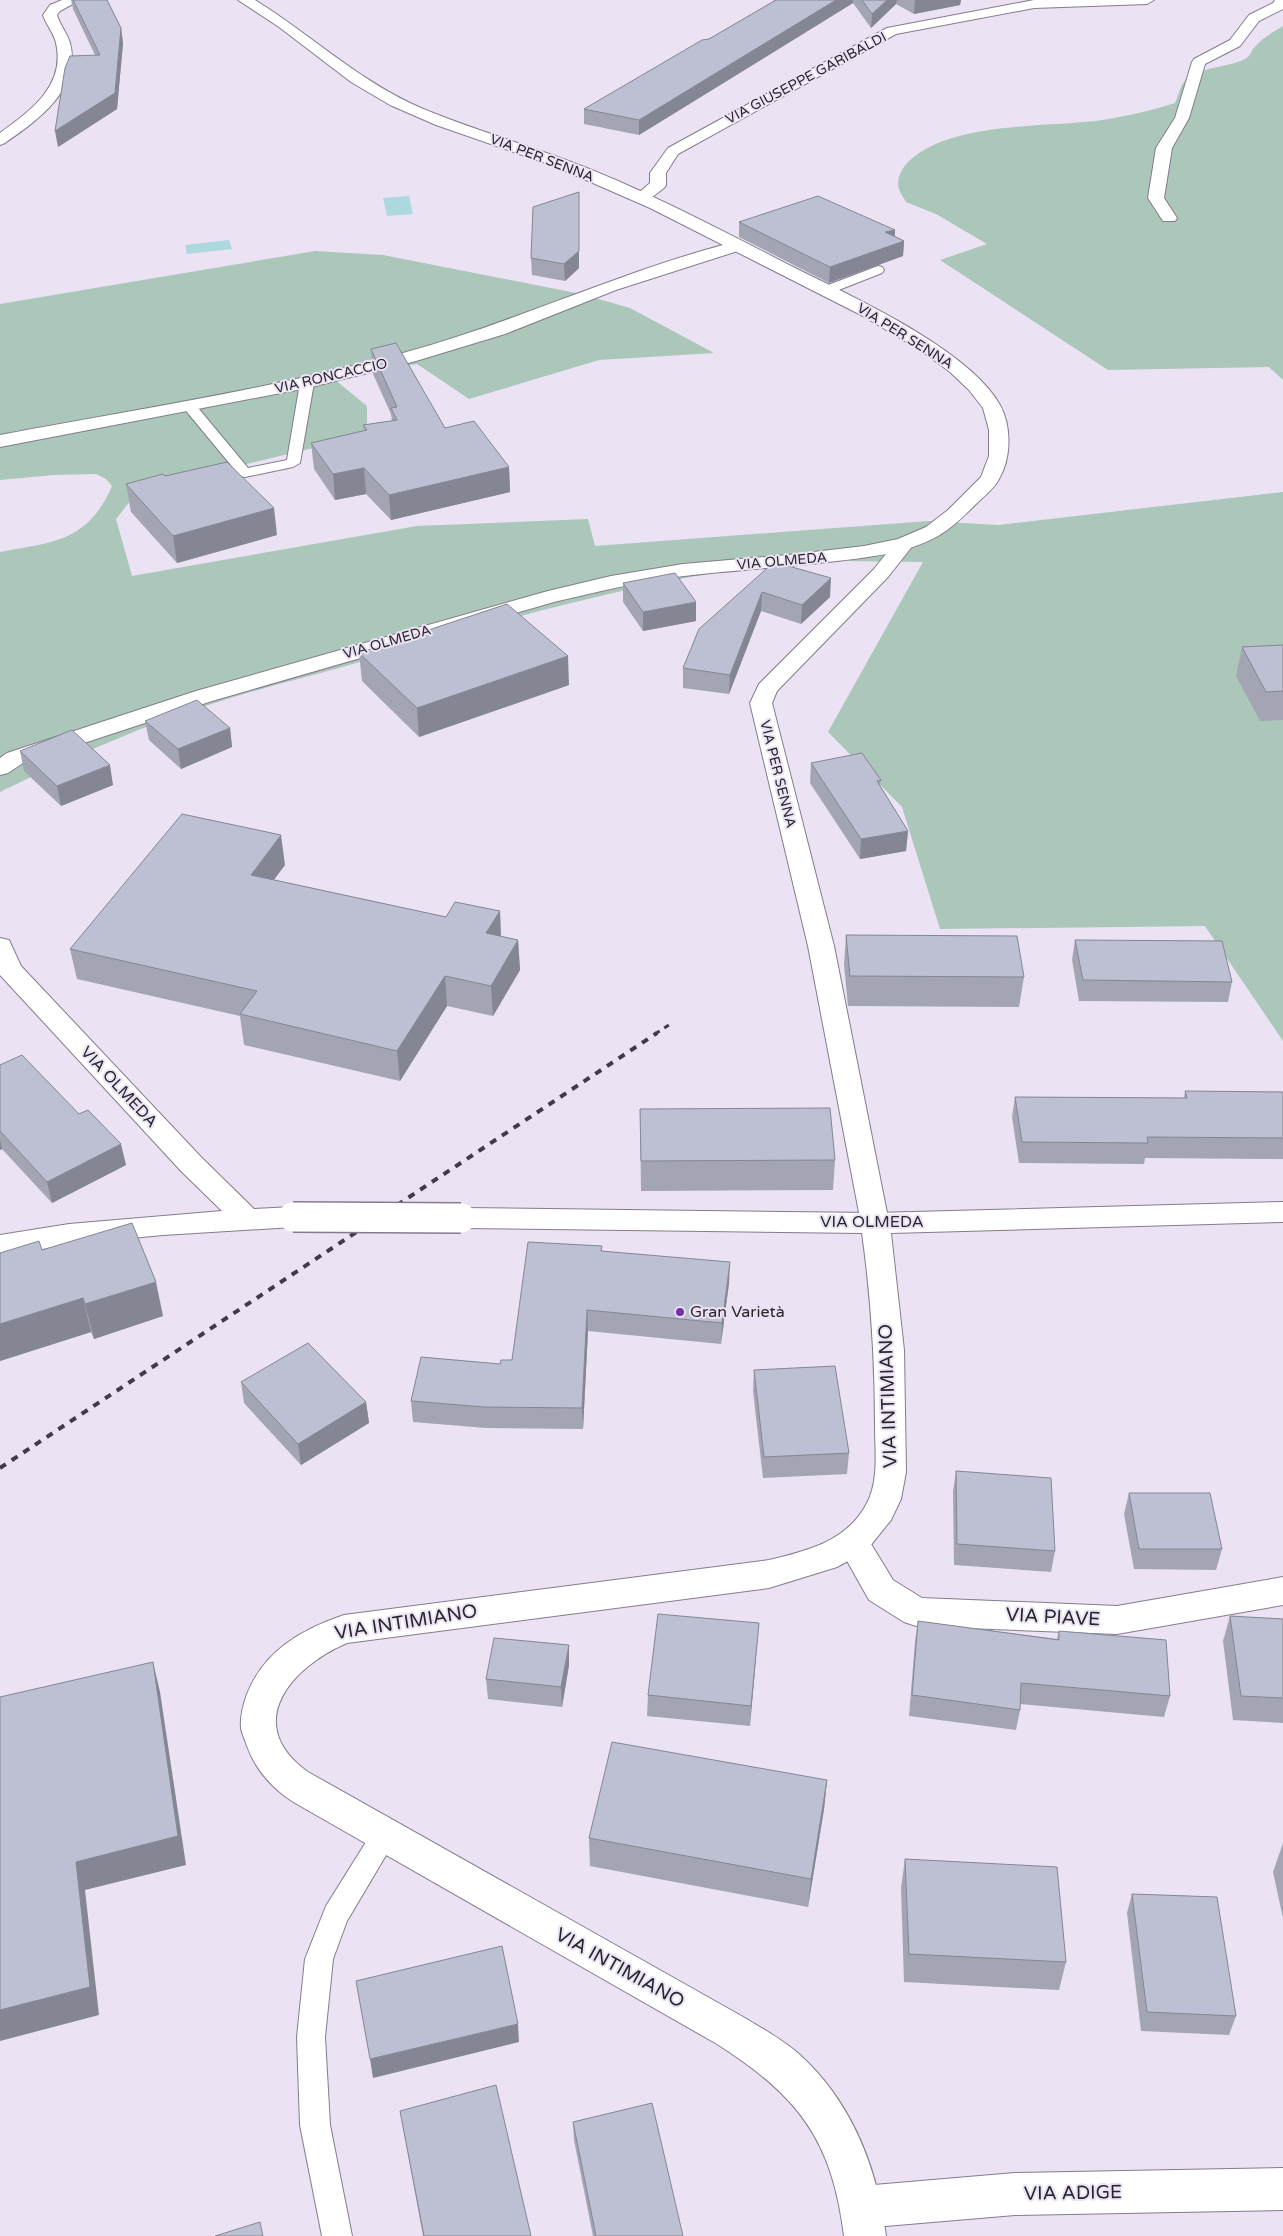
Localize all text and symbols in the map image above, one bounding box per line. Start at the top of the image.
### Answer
street label: VIA GIUSEPPE GARIBALDI [723,28,889,128]
street label: VIA PER SENNA [487,130,597,186]
street label: VIA PER SENNA [854,300,956,372]
street label: VIA RONCACCIO [273,355,389,397]
street label: VIA OLMEDA [736,549,828,573]
street label: VIA OLMEDA [341,621,433,663]
street label: VIA PER SENNA [756,718,800,830]
street label: VIA OLMEDA [76,1042,162,1132]
street label: VIA OLMEDA [820,1212,924,1232]
place label: Gran Varietà [690,1302,785,1322]
marker: Gran Varietà [674,1306,686,1318]
street label: VIA INTIMIANO [874,1324,902,1468]
street label: VIA INTIMIANO [333,1600,479,1644]
street label: VIA PIAVE [1005,1604,1101,1630]
street label: VIA INTIMIANO [552,1923,688,2013]
street label: VIA ADIGE [1024,2181,1122,2205]

